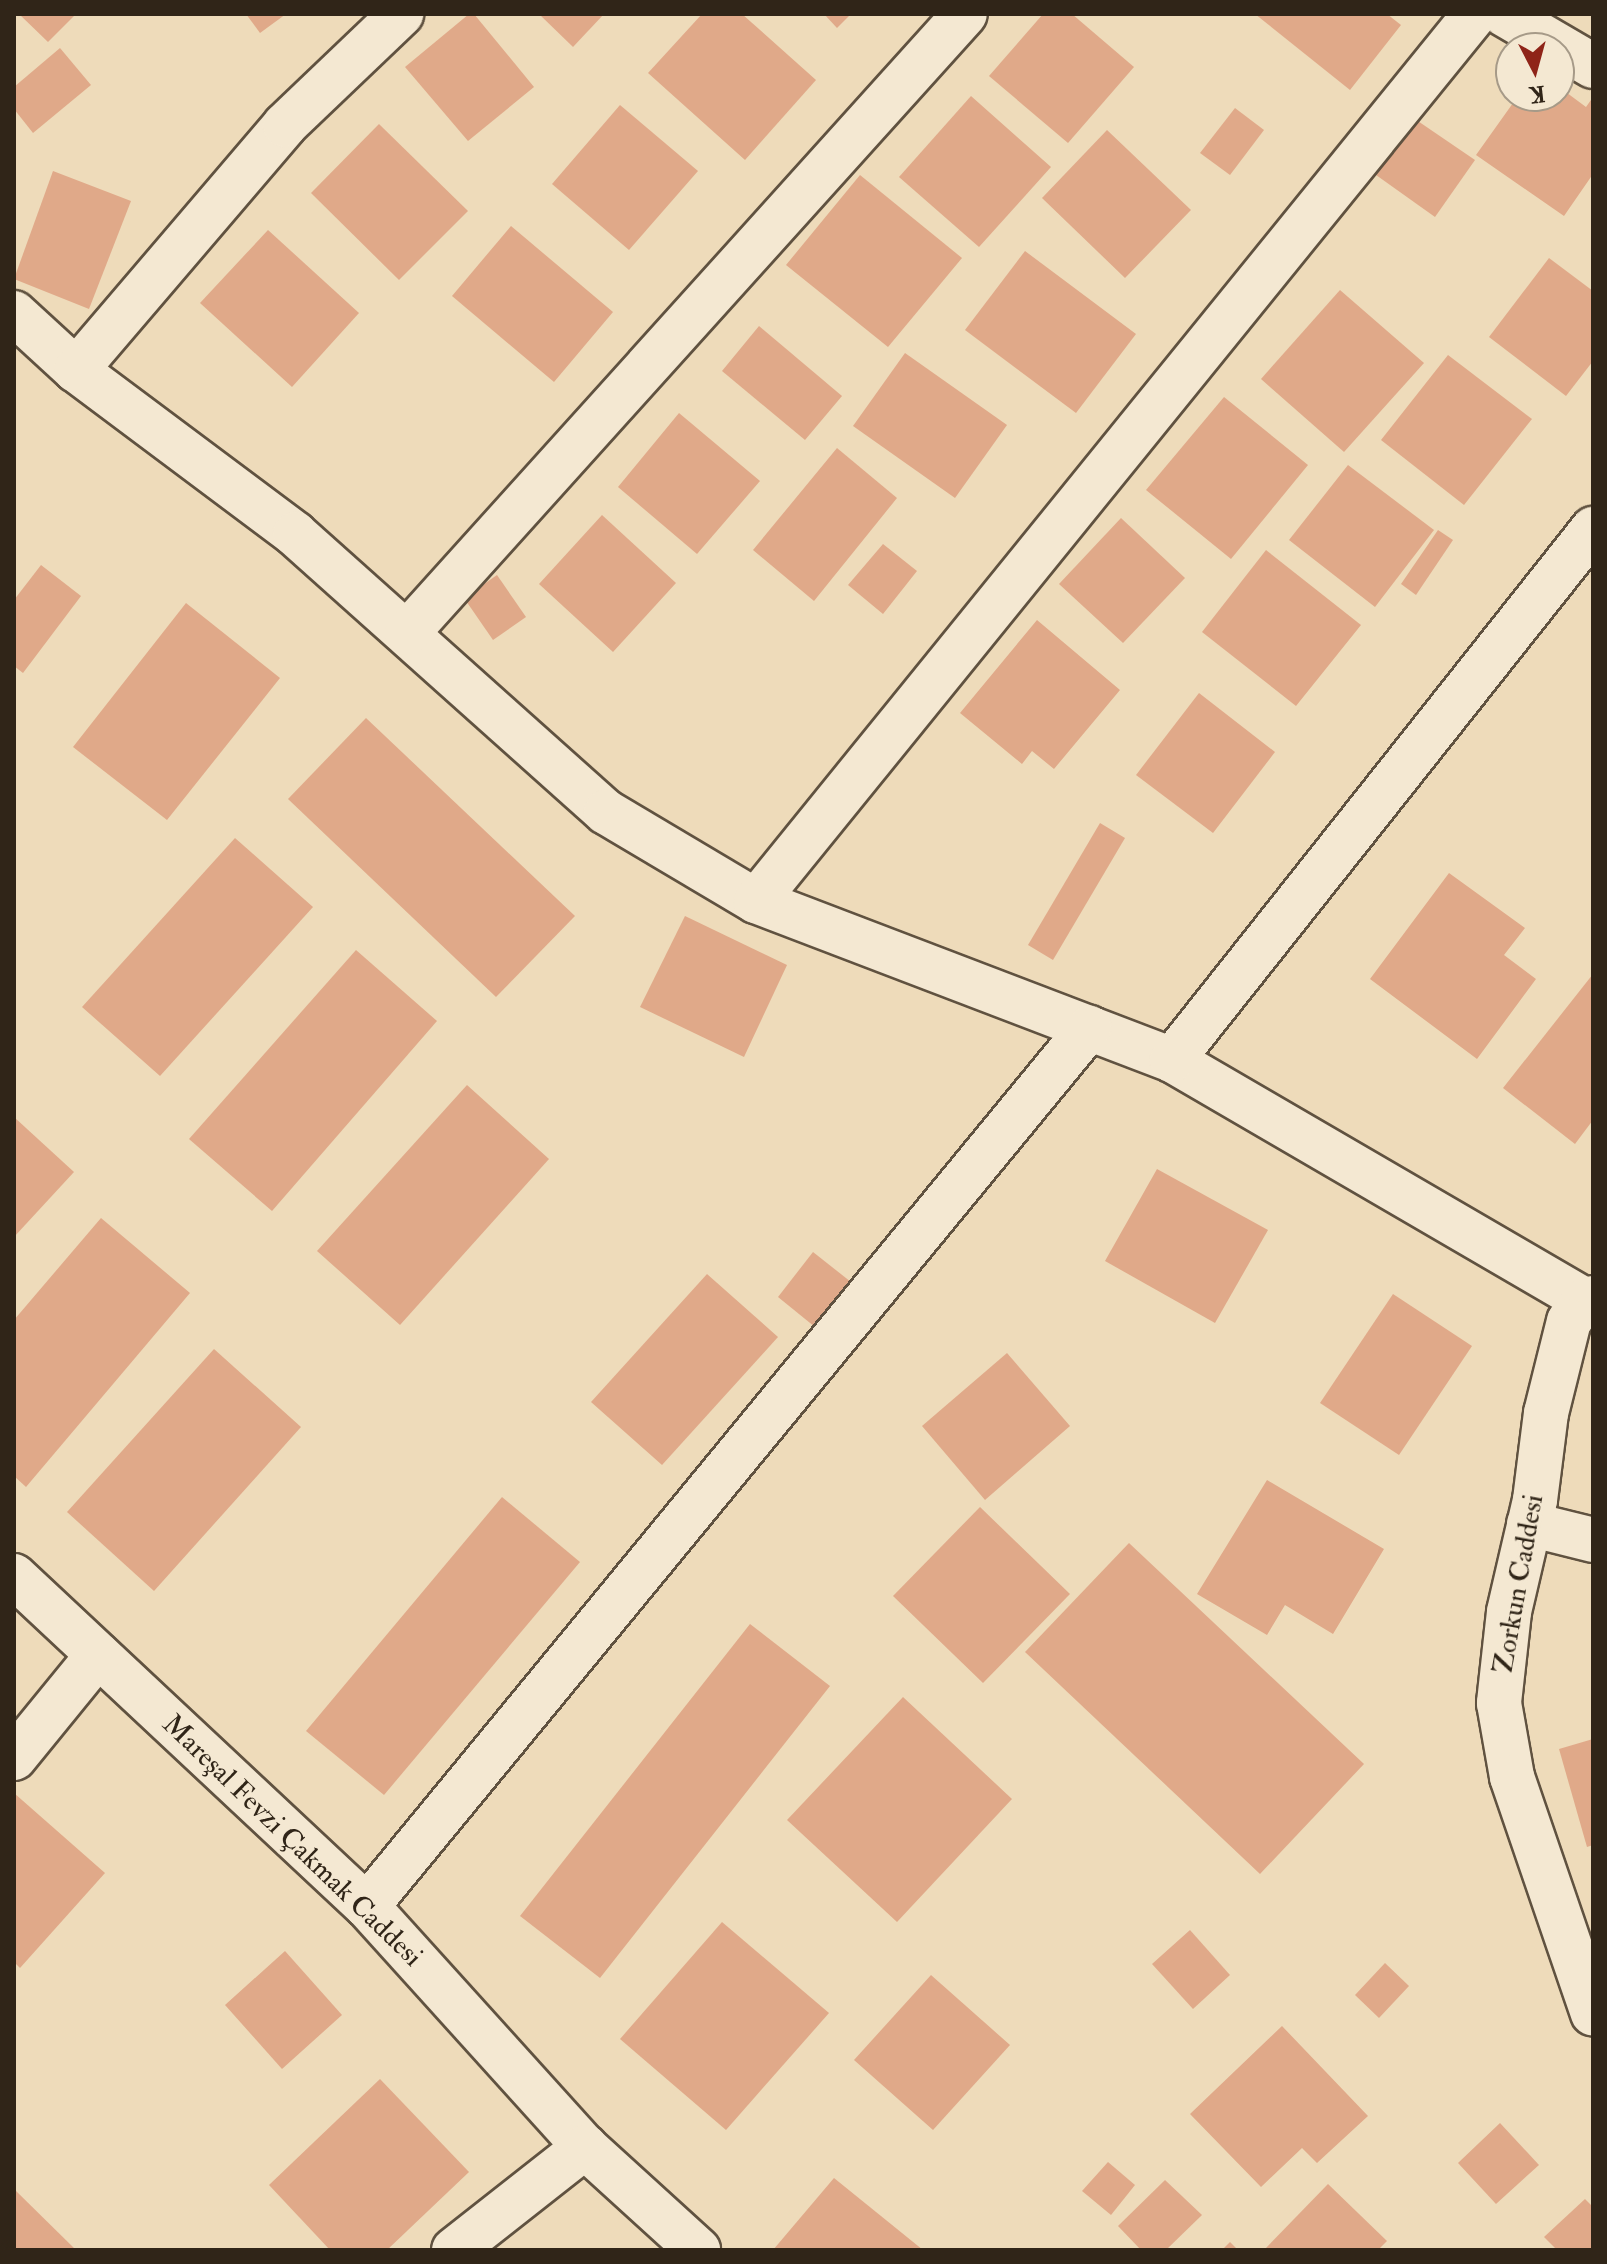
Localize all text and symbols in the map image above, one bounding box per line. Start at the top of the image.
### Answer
north arrow [1495,32,1575,112]
text: K [1528,79,1546,109]
street label: Zorkun Caddesi [1487,1492,1551,1676]
street label: Mareşal Fevzi Çakmak Caddesi [155,1708,429,1974]

